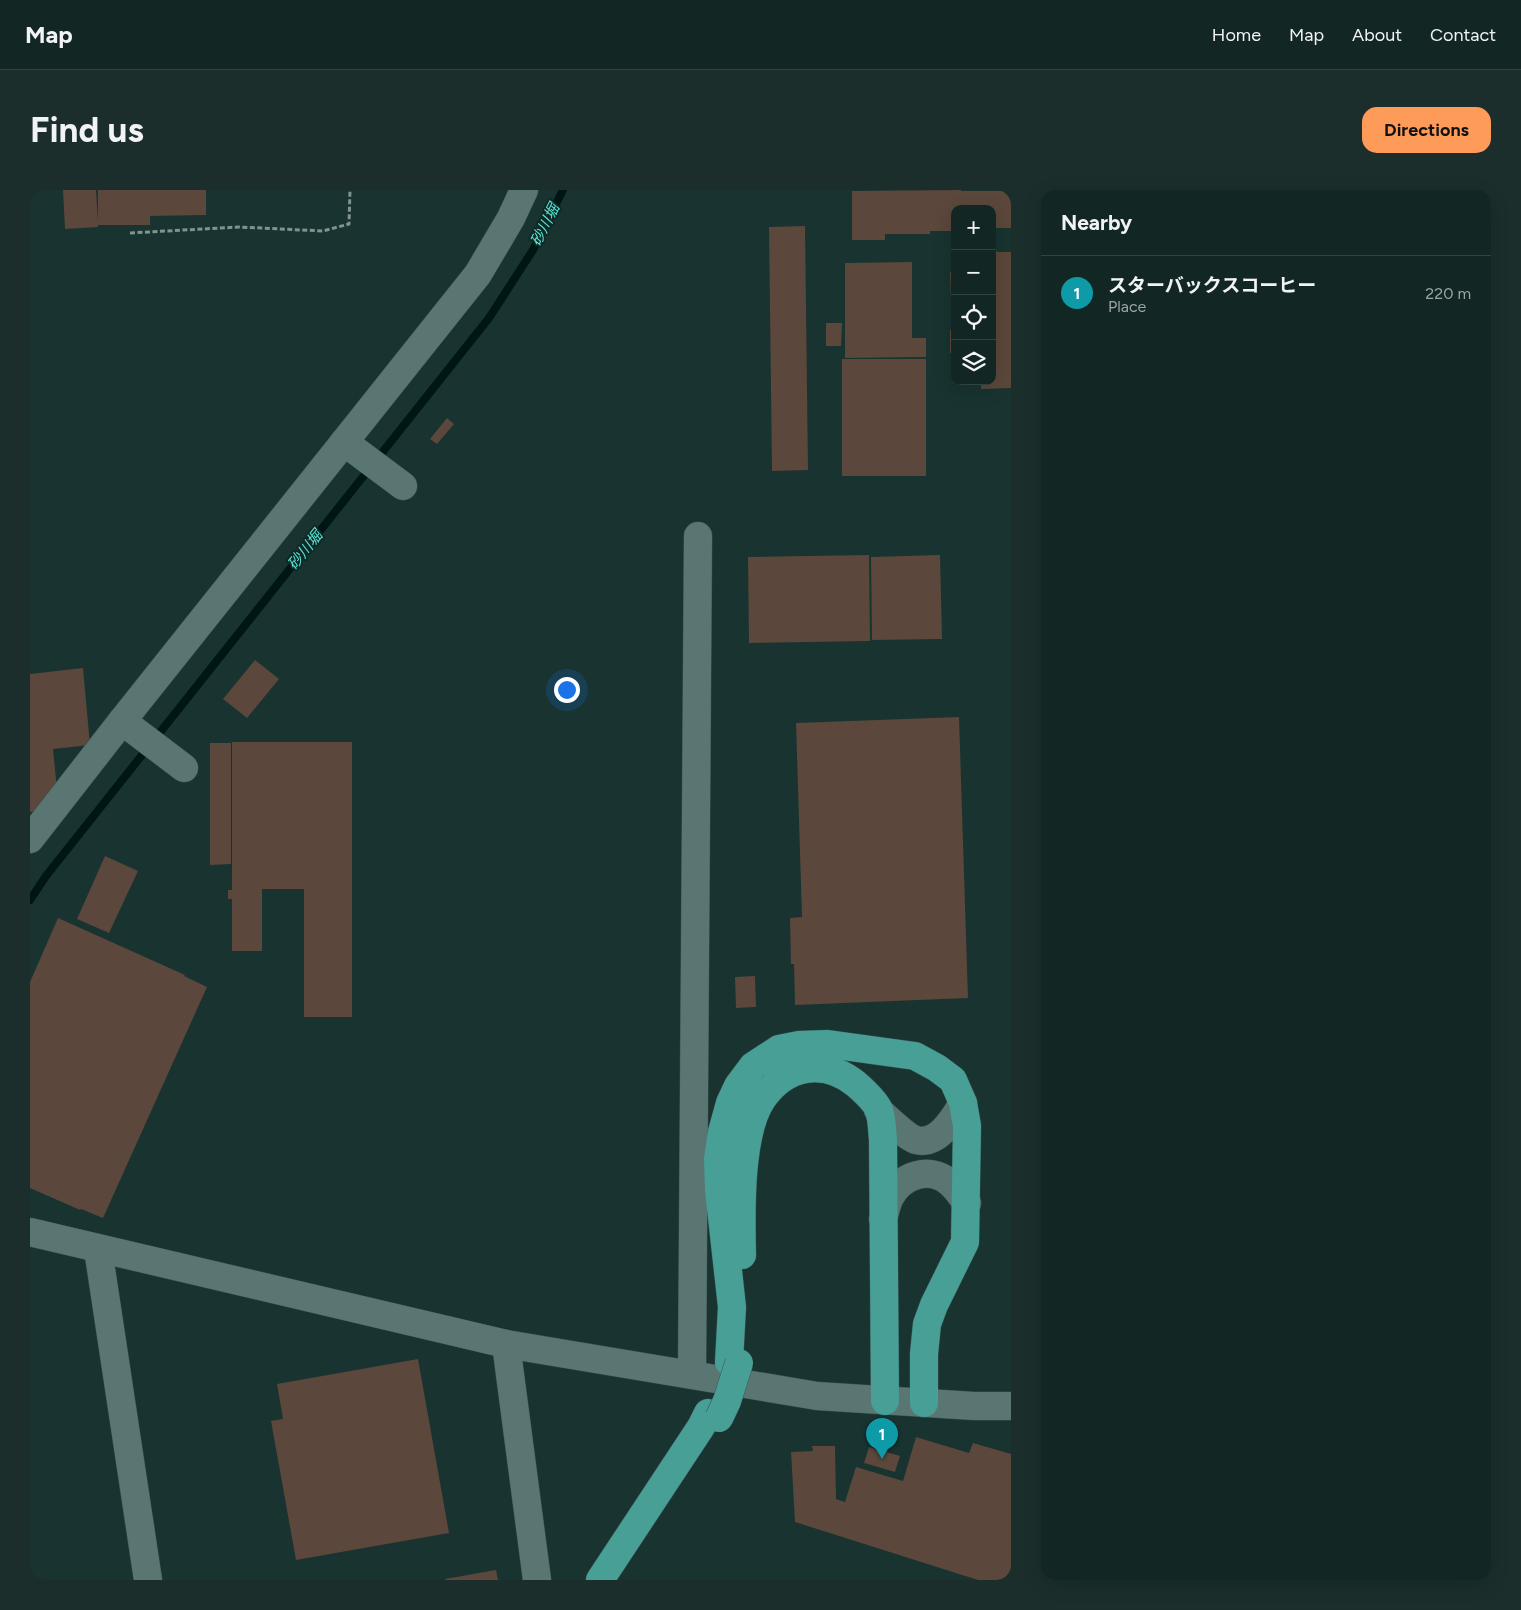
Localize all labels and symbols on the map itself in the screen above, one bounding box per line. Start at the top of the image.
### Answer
water label: 砂川堀 [527,199,564,249]
water label: 砂川堀 [284,525,327,573]
your location [554,677,580,703]
pin: 1 [866,1418,898,1459]

